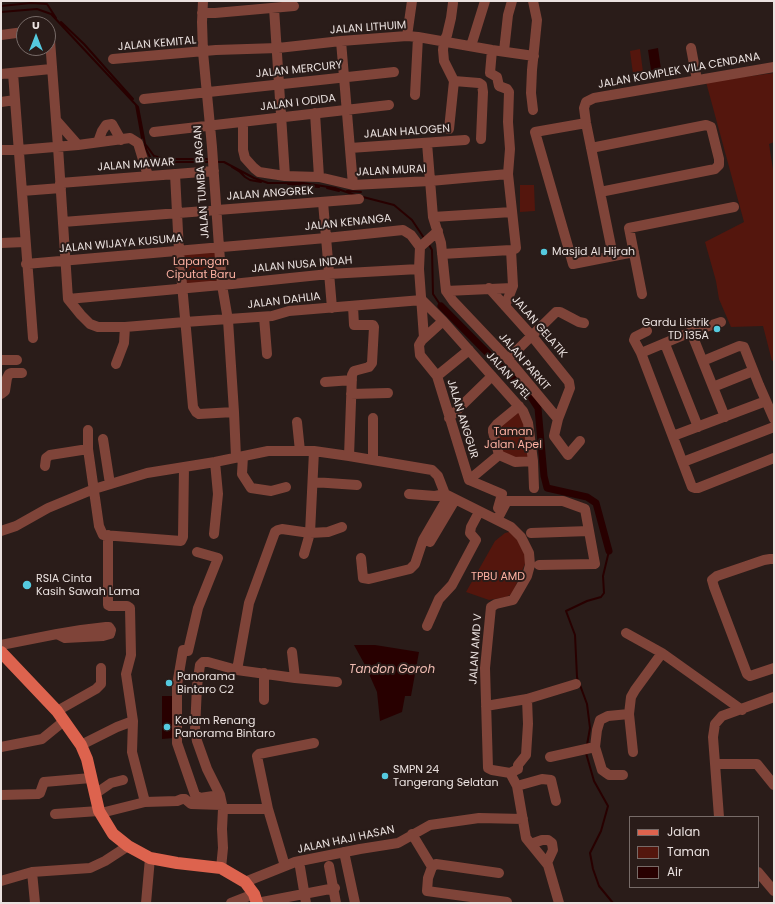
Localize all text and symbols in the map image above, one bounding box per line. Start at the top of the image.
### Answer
north arrow [16,16,56,56]
text: U [32,17,40,33]
street label: JALAN LITHUIM [329,19,407,37]
street label: JALAN KEMITAL [117,34,197,54]
street label: JALAN KOMPLEK VILA CENDANA [597,50,761,92]
street label: JALAN MERCURY [255,59,343,81]
street label: JALAN I ODIDA [259,92,337,114]
street label: JALAN HALOGEN [363,122,451,142]
street label: JALAN TUMBA BAGAN [191,125,213,239]
street label: JALAN MAWAR [97,156,175,174]
street label: JALAN MURAI [356,163,426,179]
street label: JALAN ANGGREK [226,184,314,204]
street label: JALAN KENANGA [304,212,392,234]
street label: JALAN WIJAYA KUSUMA [59,232,183,256]
place label: Masjid Al Hijrah [552,245,635,259]
marker: Masjid Al Hijrah [539,247,549,257]
street label: JALAN NUSA INDAH [251,254,353,276]
park label: Lapangan Ciputat Baru [166,255,236,281]
street label: JALAN DAHLIA [247,290,321,312]
street label: JALAN GELATIK [509,293,569,361]
place label: Gardu Listrik TD 135A [642,316,709,342]
marker: Gardu Listrik TD 135A [712,324,722,334]
street label: JALAN PARKIT [495,331,553,393]
street label: JALAN APEL [483,349,533,403]
street label: JALAN ANGGUR [444,378,480,460]
park label: Taman Jalan Apel [484,425,542,451]
park label: TPBU AMD [471,570,525,584]
place label: RSIA Cinta Kasih Sawah Lama [36,572,140,598]
marker: RSIA Cinta Kasih Sawah Lama [21,579,33,591]
street label: JALAN AMD V [467,613,485,685]
water label: Tandon Goroh [349,663,435,677]
place label: Panorama Bintaro C2 [177,670,235,696]
marker: Panorama Bintaro C2 [164,678,174,688]
place label: Kolam Renang Panorama Bintaro [175,714,275,740]
marker: Kolam Renang Panorama Bintaro [162,722,172,732]
place label: SMPN 24 Tangerang Selatan [393,763,499,789]
marker: SMPN 24 Tangerang Selatan [380,771,390,781]
legend [629,816,759,888]
street label: JALAN HAJI HASAN [296,823,396,857]
text: Jalan [667,823,700,840]
text: Taman [667,843,710,860]
text: Air [667,863,683,880]

